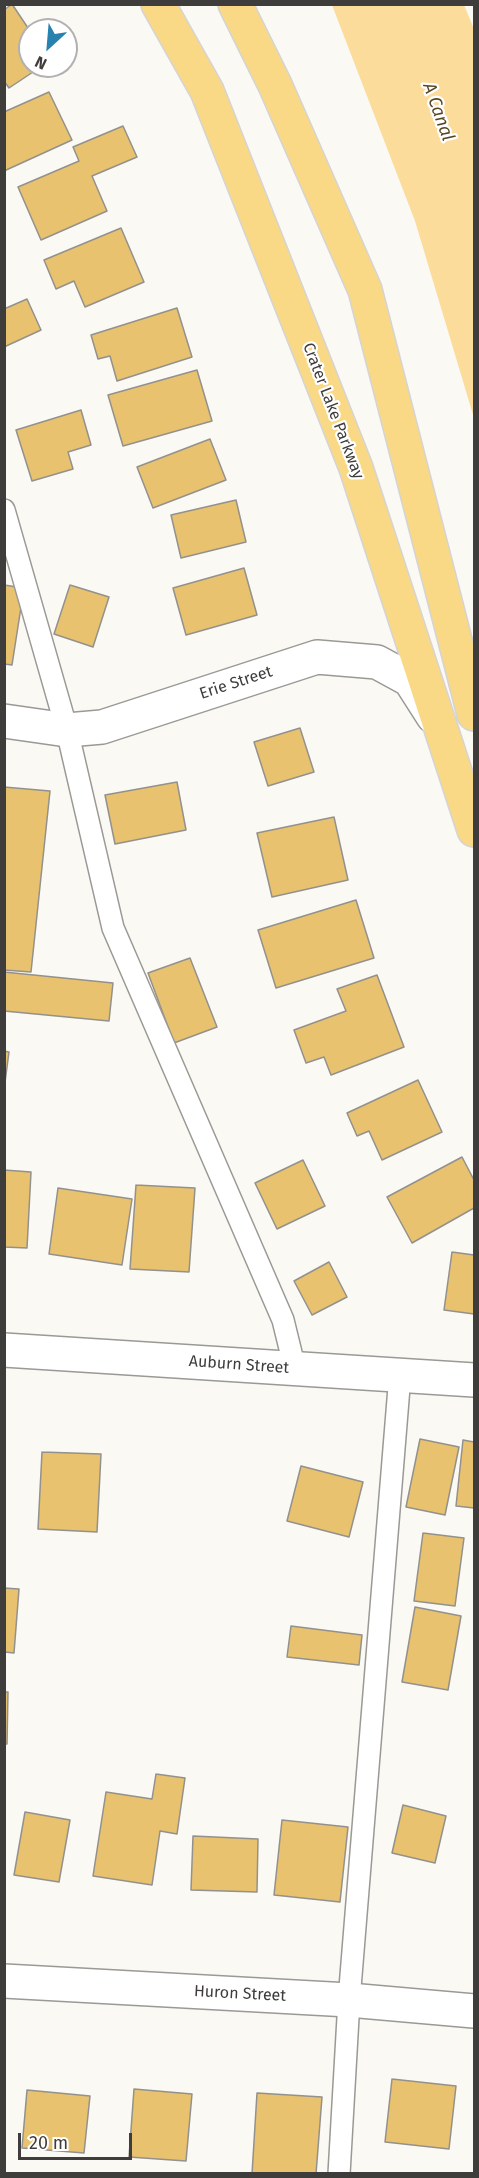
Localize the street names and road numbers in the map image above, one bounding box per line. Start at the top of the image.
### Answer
street label: Crater Lake Parkway [298,340,368,482]
street label: Erie Street [197,662,275,704]
street label: Auburn Street [188,1352,290,1378]
street label: Huron Street [193,1982,287,2006]

